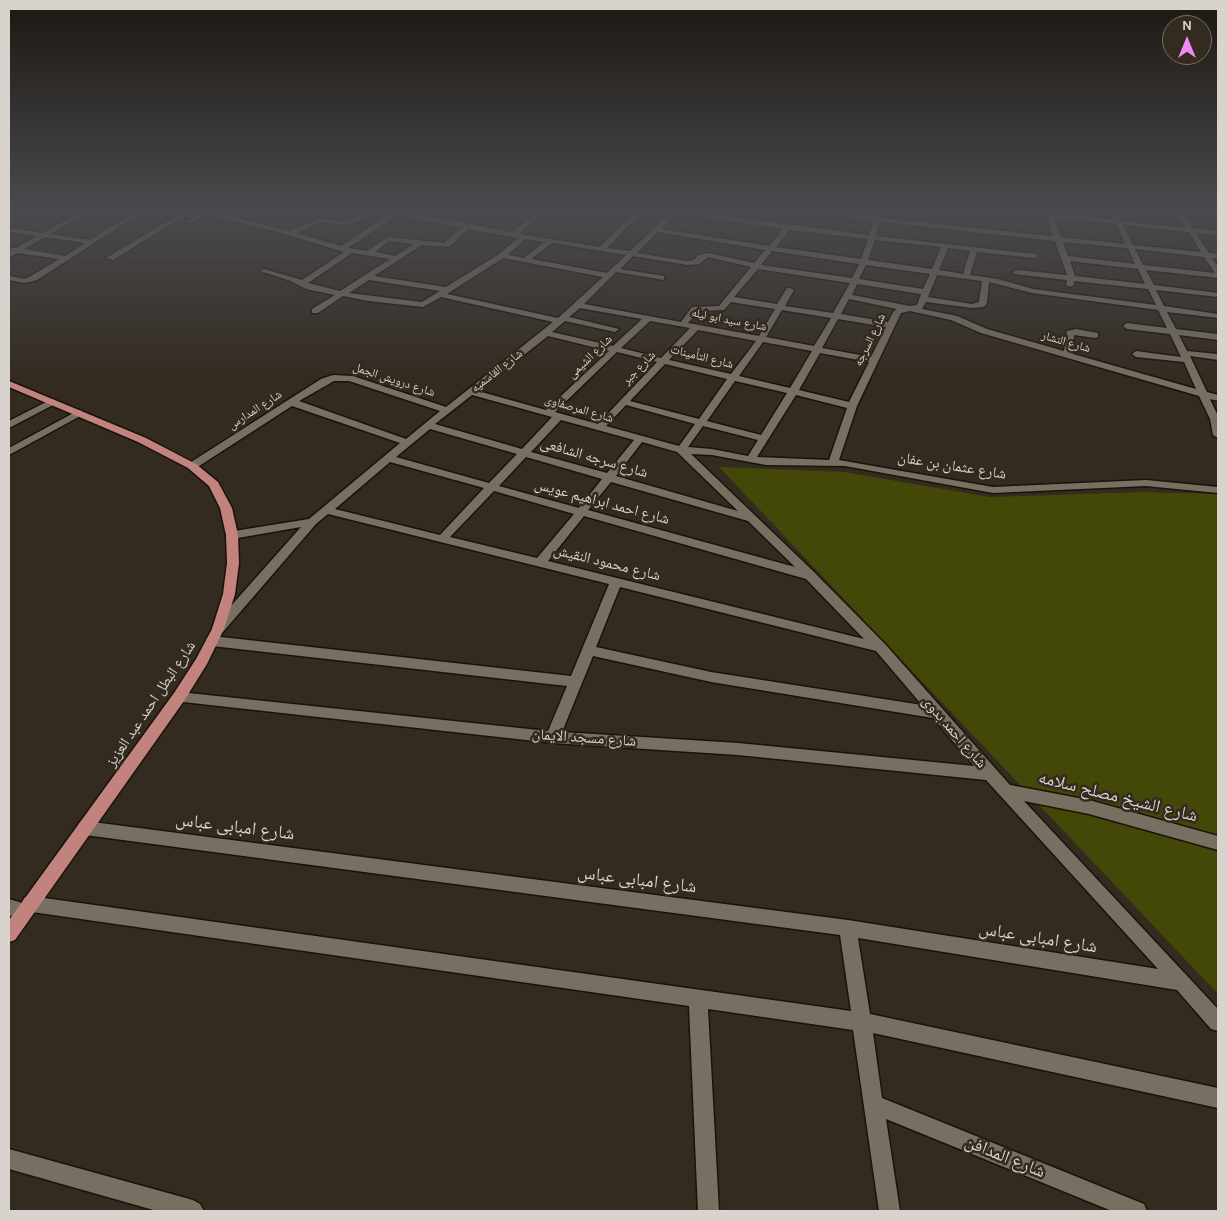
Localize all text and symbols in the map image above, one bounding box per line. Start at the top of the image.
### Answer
north arrow [1162,15,1212,65]
text: N [1182,17,1192,34]
street label: شارع سيد ابو ليله [690,306,768,334]
street label: شارع السرجه [851,311,889,369]
street label: شارع النشار [1040,328,1092,356]
street label: شارع الشيمى [565,332,615,382]
street label: شارع التأمينات [669,342,735,372]
street label: شارع القاسميه [468,346,526,396]
street label: شارع جبر [619,348,659,388]
street label: شارع درويش الجمل [351,360,437,400]
street label: شارع المدارس [225,387,285,433]
street label: شارع المرصفاوى [543,392,615,426]
street label: شارع سرجه الشافعى [538,434,650,482]
street label: شارع عثمان بن عفان [896,449,1008,483]
street label: شارع احمد ابراهيم عويس [533,475,671,529]
street label: شارع محمود النقيش [552,541,662,585]
street label: شارع البطل احمد عبد العزيز [102,638,200,770]
street label: شارع احمد بدوى [918,692,990,772]
street label: شارع مسجد الايمان [531,725,637,751]
street label: شارع الشيخ مصلح سلامه [1036,767,1200,827]
street label: شارع امبابى عباس [174,809,296,845]
street label: شارع امبابى عباس [576,862,698,898]
street label: شارع امبابى عباس [977,918,1099,958]
street label: شارع المدافن [962,1131,1048,1183]

